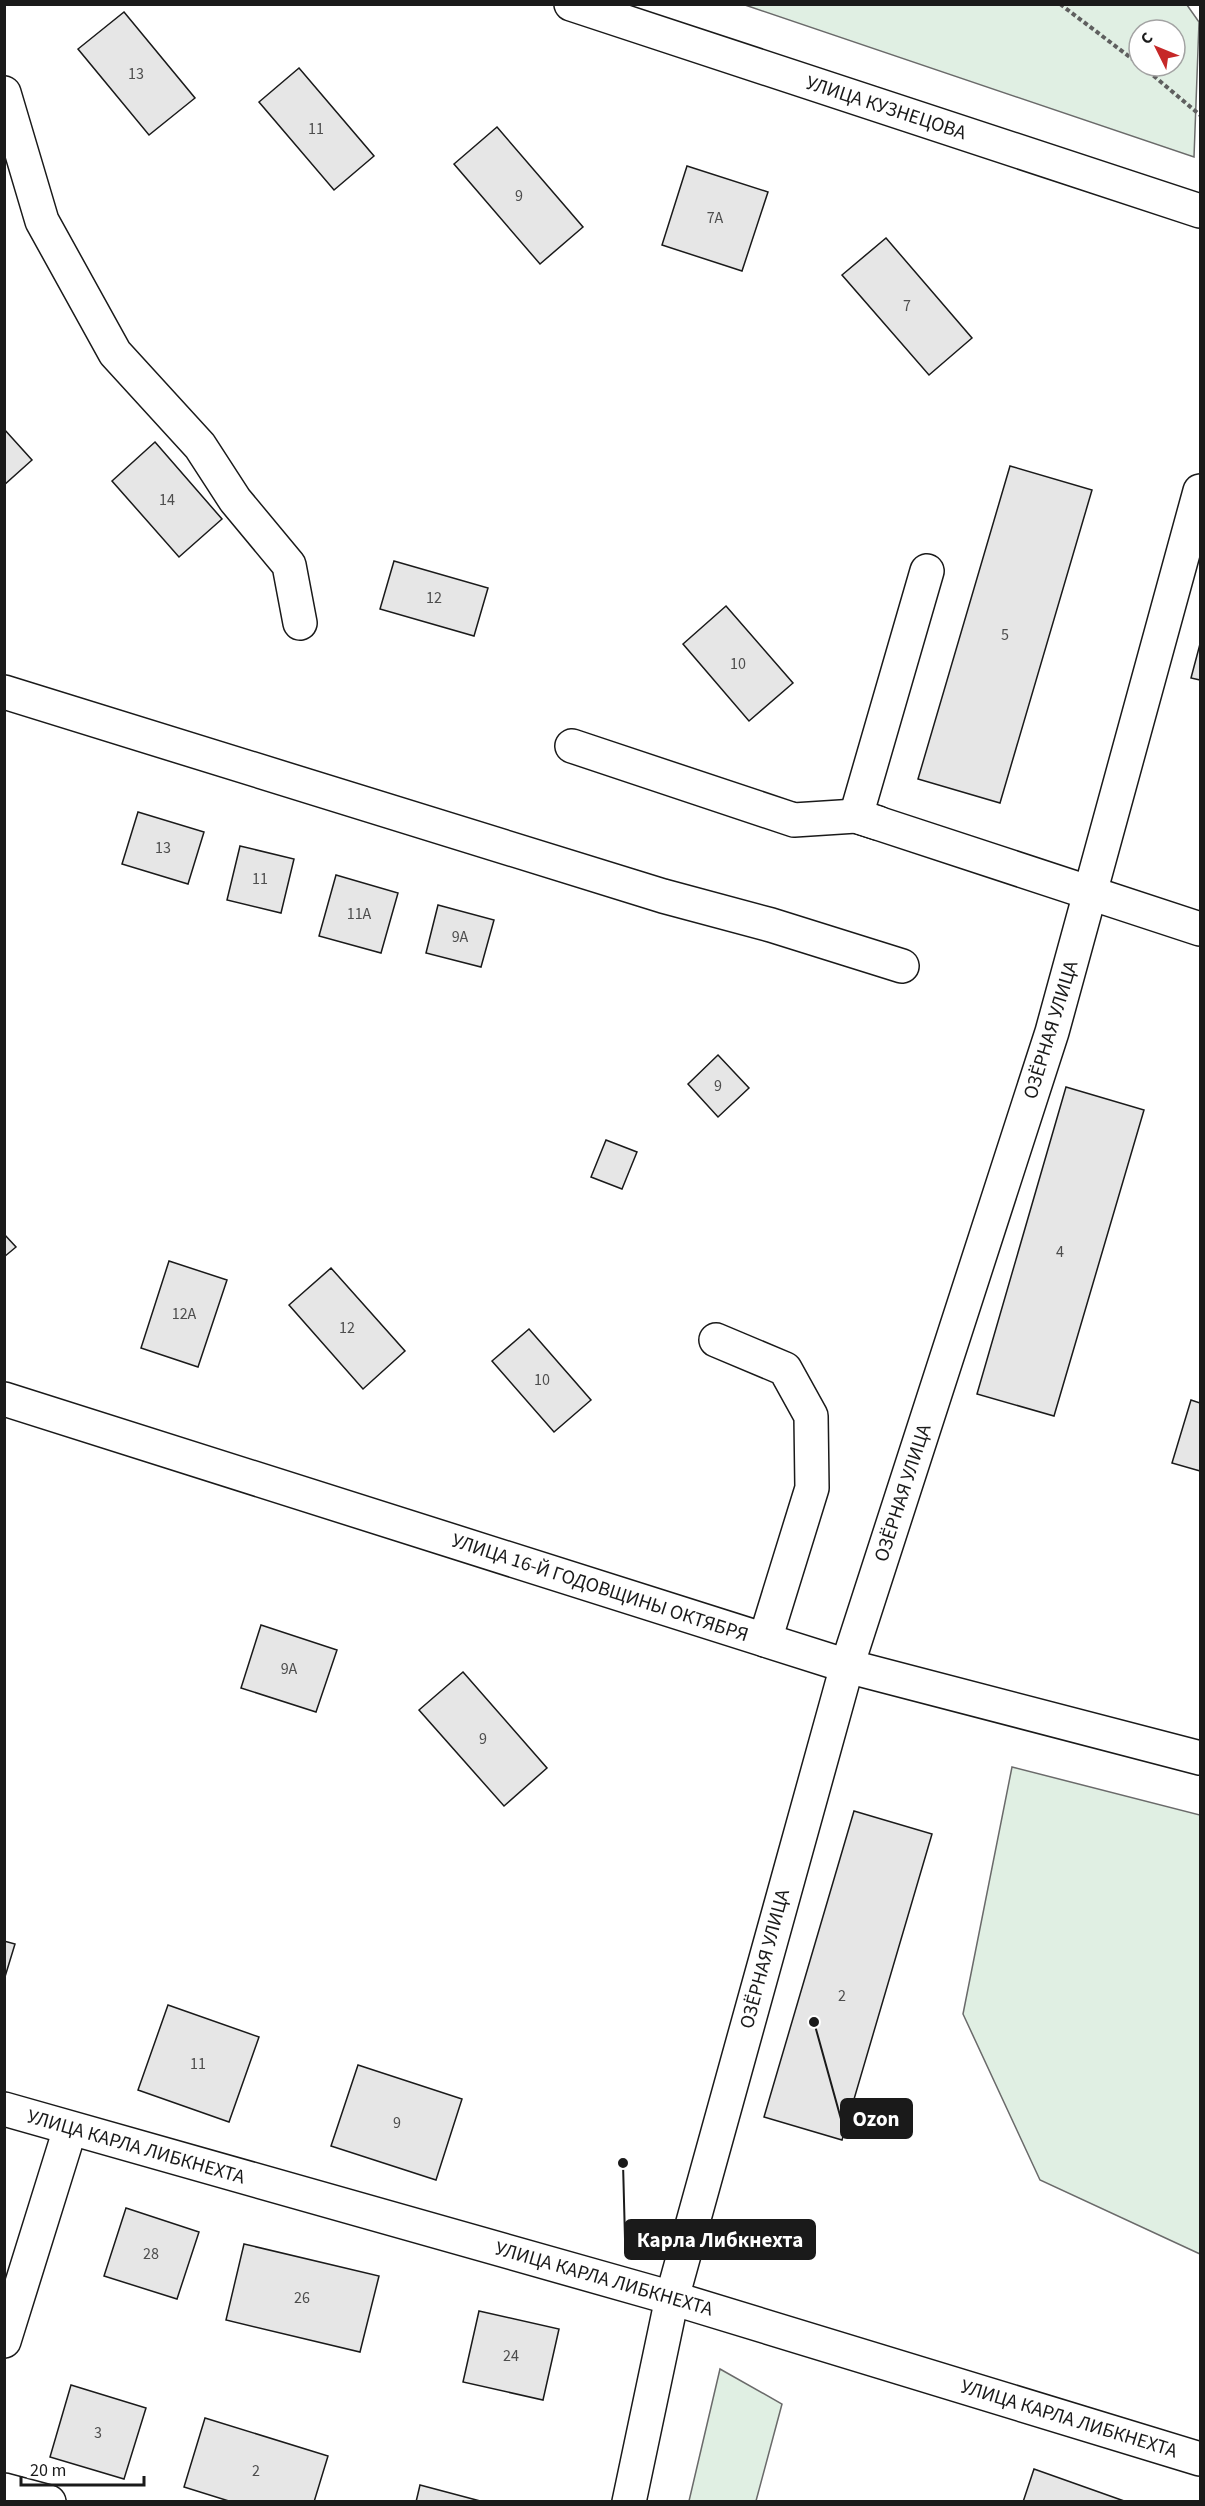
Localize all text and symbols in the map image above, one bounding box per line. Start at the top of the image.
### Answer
north arrow [1127,18,1187,78]
text: С [1136,28,1158,49]
house number: 13 [128,63,144,85]
street label: УЛИЦА КУЗНЕЦОВА [802,69,970,147]
house number: 11 [308,118,324,140]
house number: 9 [515,185,523,207]
house number: 7А [707,207,724,229]
house number: 7 [903,295,911,317]
house number: 14 [159,489,175,511]
house number: 12 [426,587,442,609]
house number: 5 [1001,624,1009,646]
house number: 10 [730,653,746,675]
house number: 13 [155,837,171,859]
house number: 11 [252,868,268,890]
house number: 11А [347,903,372,925]
house number: 9А [452,926,469,948]
street label: ОЗЁРНАЯ УЛИЦА [1017,957,1085,1103]
house number: 9 [714,1075,722,1097]
house number: 4 [1056,1241,1064,1263]
house number: 12А [172,1303,197,1325]
house number: 12 [339,1317,355,1339]
house number: 10 [534,1369,550,1391]
street label: ОЗЁРНАЯ УЛИЦА [868,1420,939,1566]
street label: УЛИЦА 16-Й ГОДОВЩИНЫ ОКТЯБРЯ [448,1527,752,1649]
house number: 9А [281,1658,298,1680]
house number: 9 [479,1728,487,1750]
street label: ОЗЁРНАЯ УЛИЦА [733,1886,797,2032]
house number: 2 [838,1985,846,2007]
house number: 11 [190,2053,206,2075]
callout: Ozon [841,2099,912,2138]
street label: УЛИЦА КАРЛА ЛИБКНЕХТА [24,2103,248,2192]
text: Ozon [852,2104,900,2134]
house number: 9 [393,2112,401,2134]
callout: Карла Либкнехта [625,2220,815,2259]
text: Карла Либкнехта [637,2225,803,2255]
street label: УЛИЦА КАРЛА ЛИБКНЕХТА [492,2235,716,2324]
house number: 28 [143,2243,159,2265]
house number: 26 [294,2287,310,2309]
house number: 24 [503,2345,519,2367]
street label: УЛИЦА КАРЛА ЛИБКНЕХТА [957,2373,1181,2465]
house number: 3 [94,2422,102,2444]
scale bar [21,2449,144,2487]
text: 20 m [30,2458,66,2483]
house number: 2 [252,2460,260,2482]

